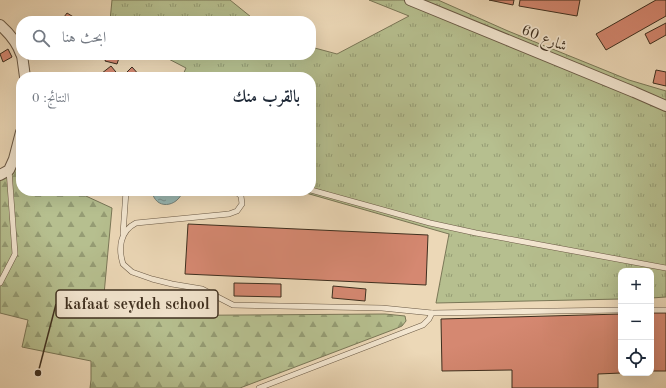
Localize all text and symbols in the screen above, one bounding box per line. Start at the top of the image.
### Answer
search box [16,16,316,60]
street label: شارع 60 [518,23,569,59]
icon: search [30,27,52,49]
text: ابحث هنا [62,31,106,46]
text: بالقرب منك [232,89,300,106]
text: النتائج: 0 [32,92,70,105]
map controls [618,268,654,376]
button: + [618,268,654,304]
callout: kafaat seydeh school [56,290,218,318]
text: kafaat seydeh school [64,297,210,313]
button: − [618,304,654,340]
button: locate [618,340,654,376]

